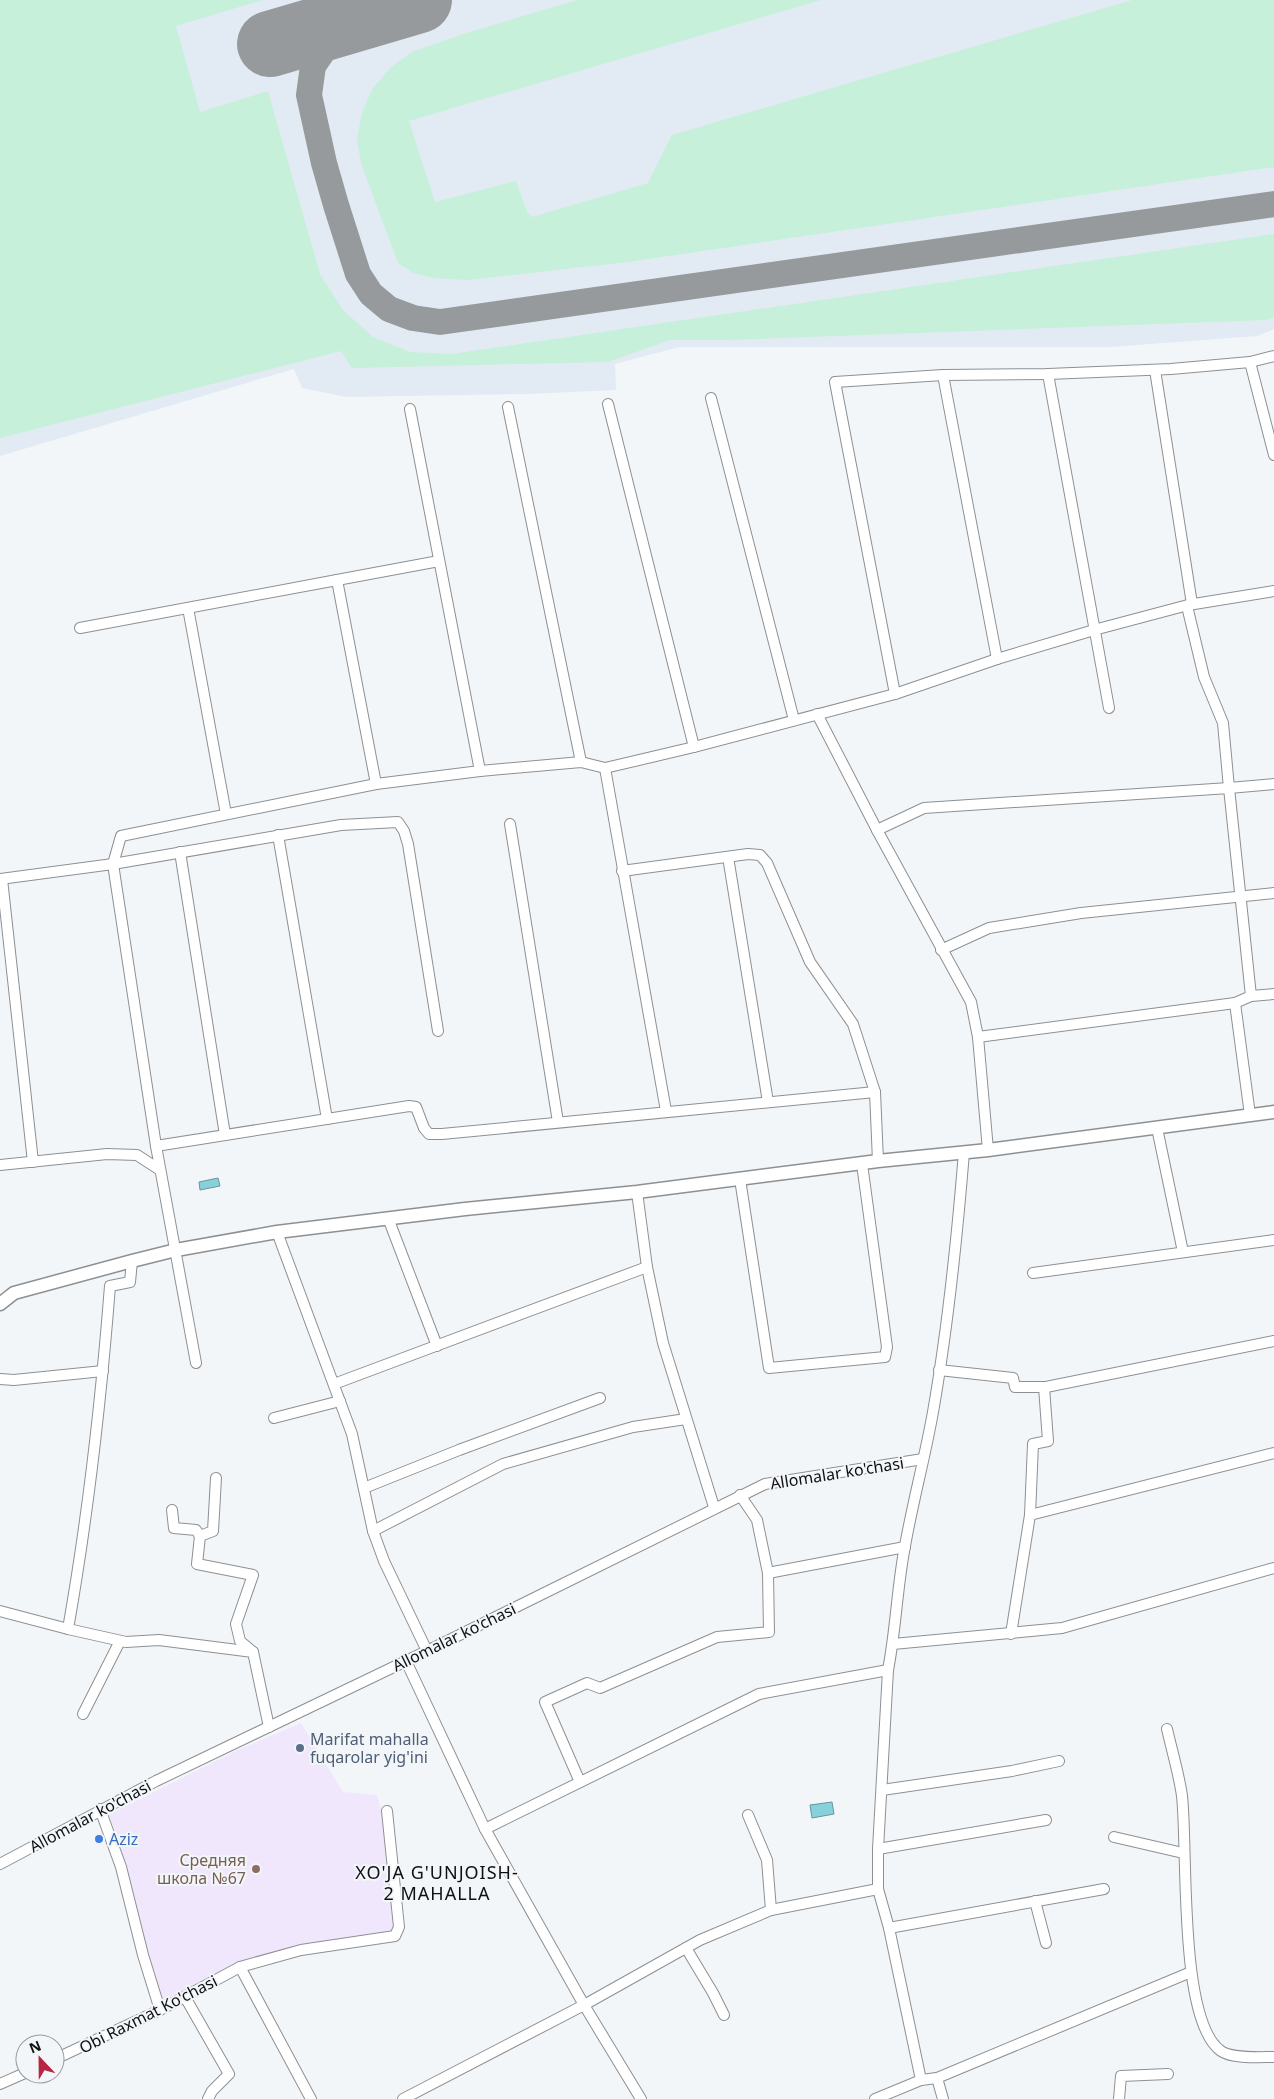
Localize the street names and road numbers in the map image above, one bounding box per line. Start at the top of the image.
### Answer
street label: Allomalar ko'chasi [769,1452,905,1494]
street label: Allomalar ko'chasi [389,1598,519,1676]
street label: Allomalar ko'chasi [25,1775,155,1857]
street label: Obi Raxmat Ko'chasi [75,1970,221,2058]

